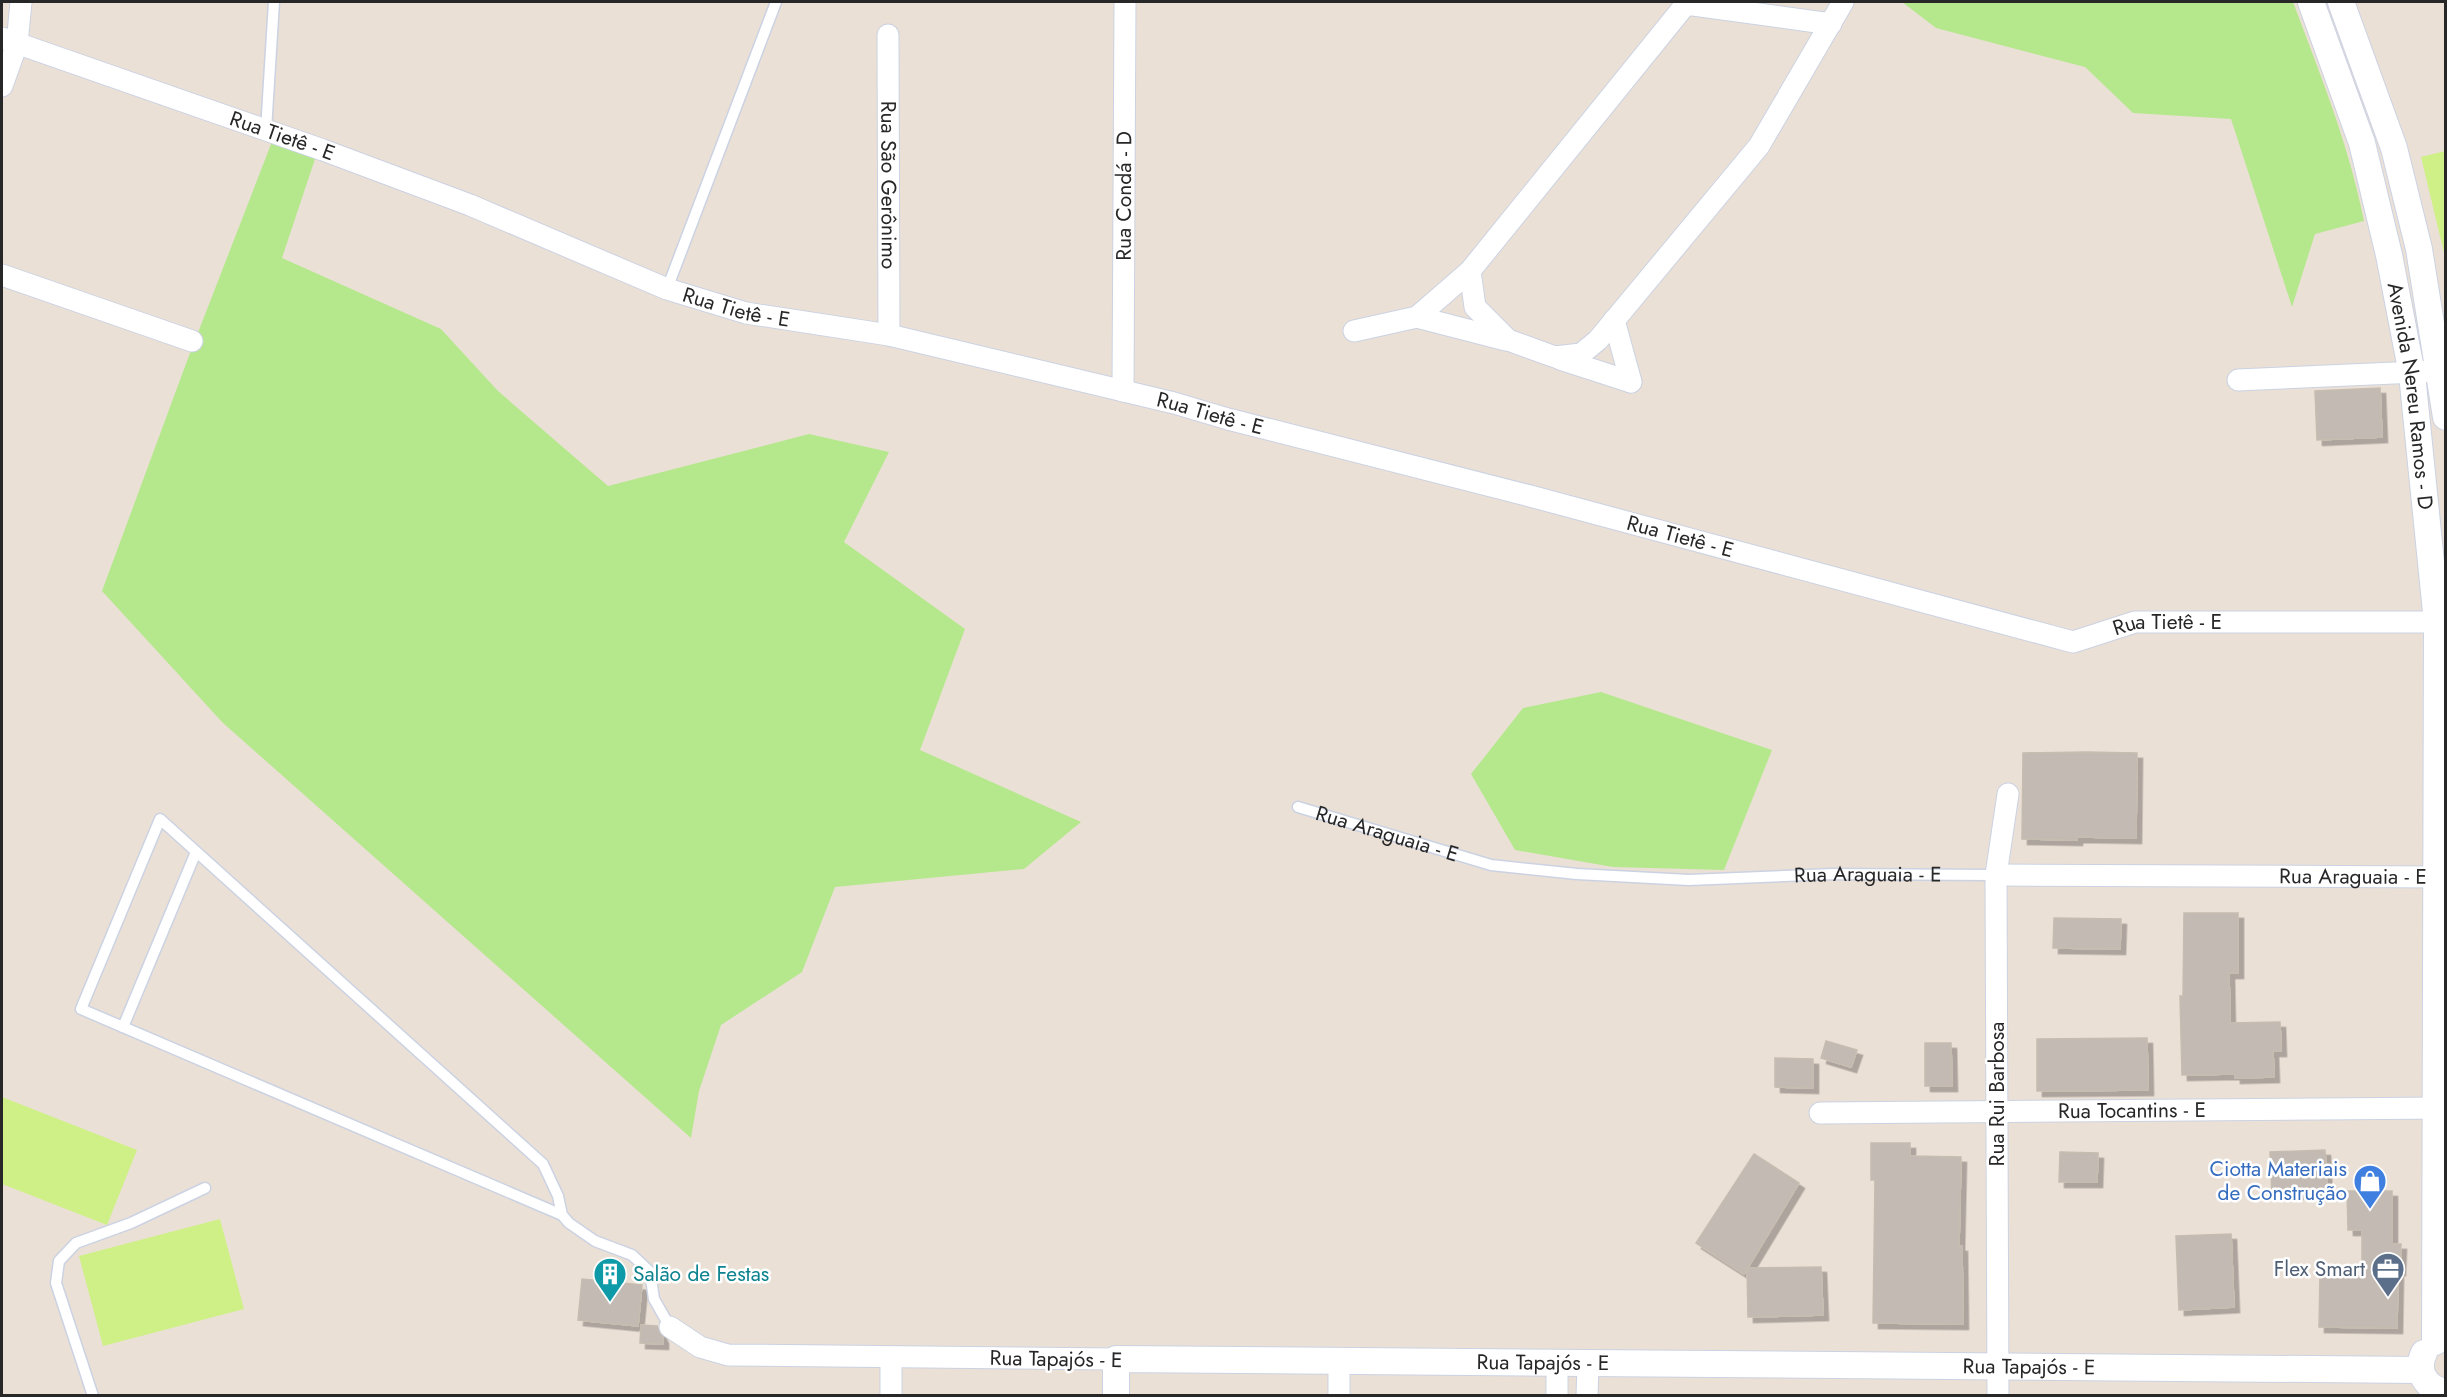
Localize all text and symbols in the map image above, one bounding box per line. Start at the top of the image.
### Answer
street label: Rua São Gerônimo [873,101,904,269]
street label: Rua Tietê - E [226,104,339,168]
street label: Rua Condá - D [1109,131,1139,261]
street label: Rua Tietê - E [679,280,792,335]
street label: Avenida Nereu Ramos - D [2380,280,2441,511]
street label: Rua Tietê - E [1154,384,1267,442]
street label: Rua Tietê - E [1623,508,1737,565]
street label: Rua Tietê - E [2109,607,2222,643]
street label: Rua Araguaia - E [1312,798,1462,869]
street label: Rua Araguaia - E [1793,859,1942,891]
street label: Rua Araguaia - E [2279,861,2427,892]
street label: Rua Rui Barbosa [1982,1022,2012,1166]
street label: Rua Tocantins - E [2058,1095,2206,1126]
place label: Ciotta Materiais de Construção [2210,1154,2347,1208]
shop icon: Ciotta Materiais de Construção [2352,1163,2388,1210]
office icon: Flex Smart [2370,1251,2406,1298]
place label: Flex Smart [2274,1254,2365,1284]
building icon: Salão de Festas [592,1256,628,1303]
place label: Salão de Festas [633,1259,769,1289]
street label: Rua Tapajós - E [989,1343,1123,1375]
street label: Rua Tapajós - E [1476,1347,1610,1378]
street label: Rua Tapajós - E [1962,1351,2096,1382]

